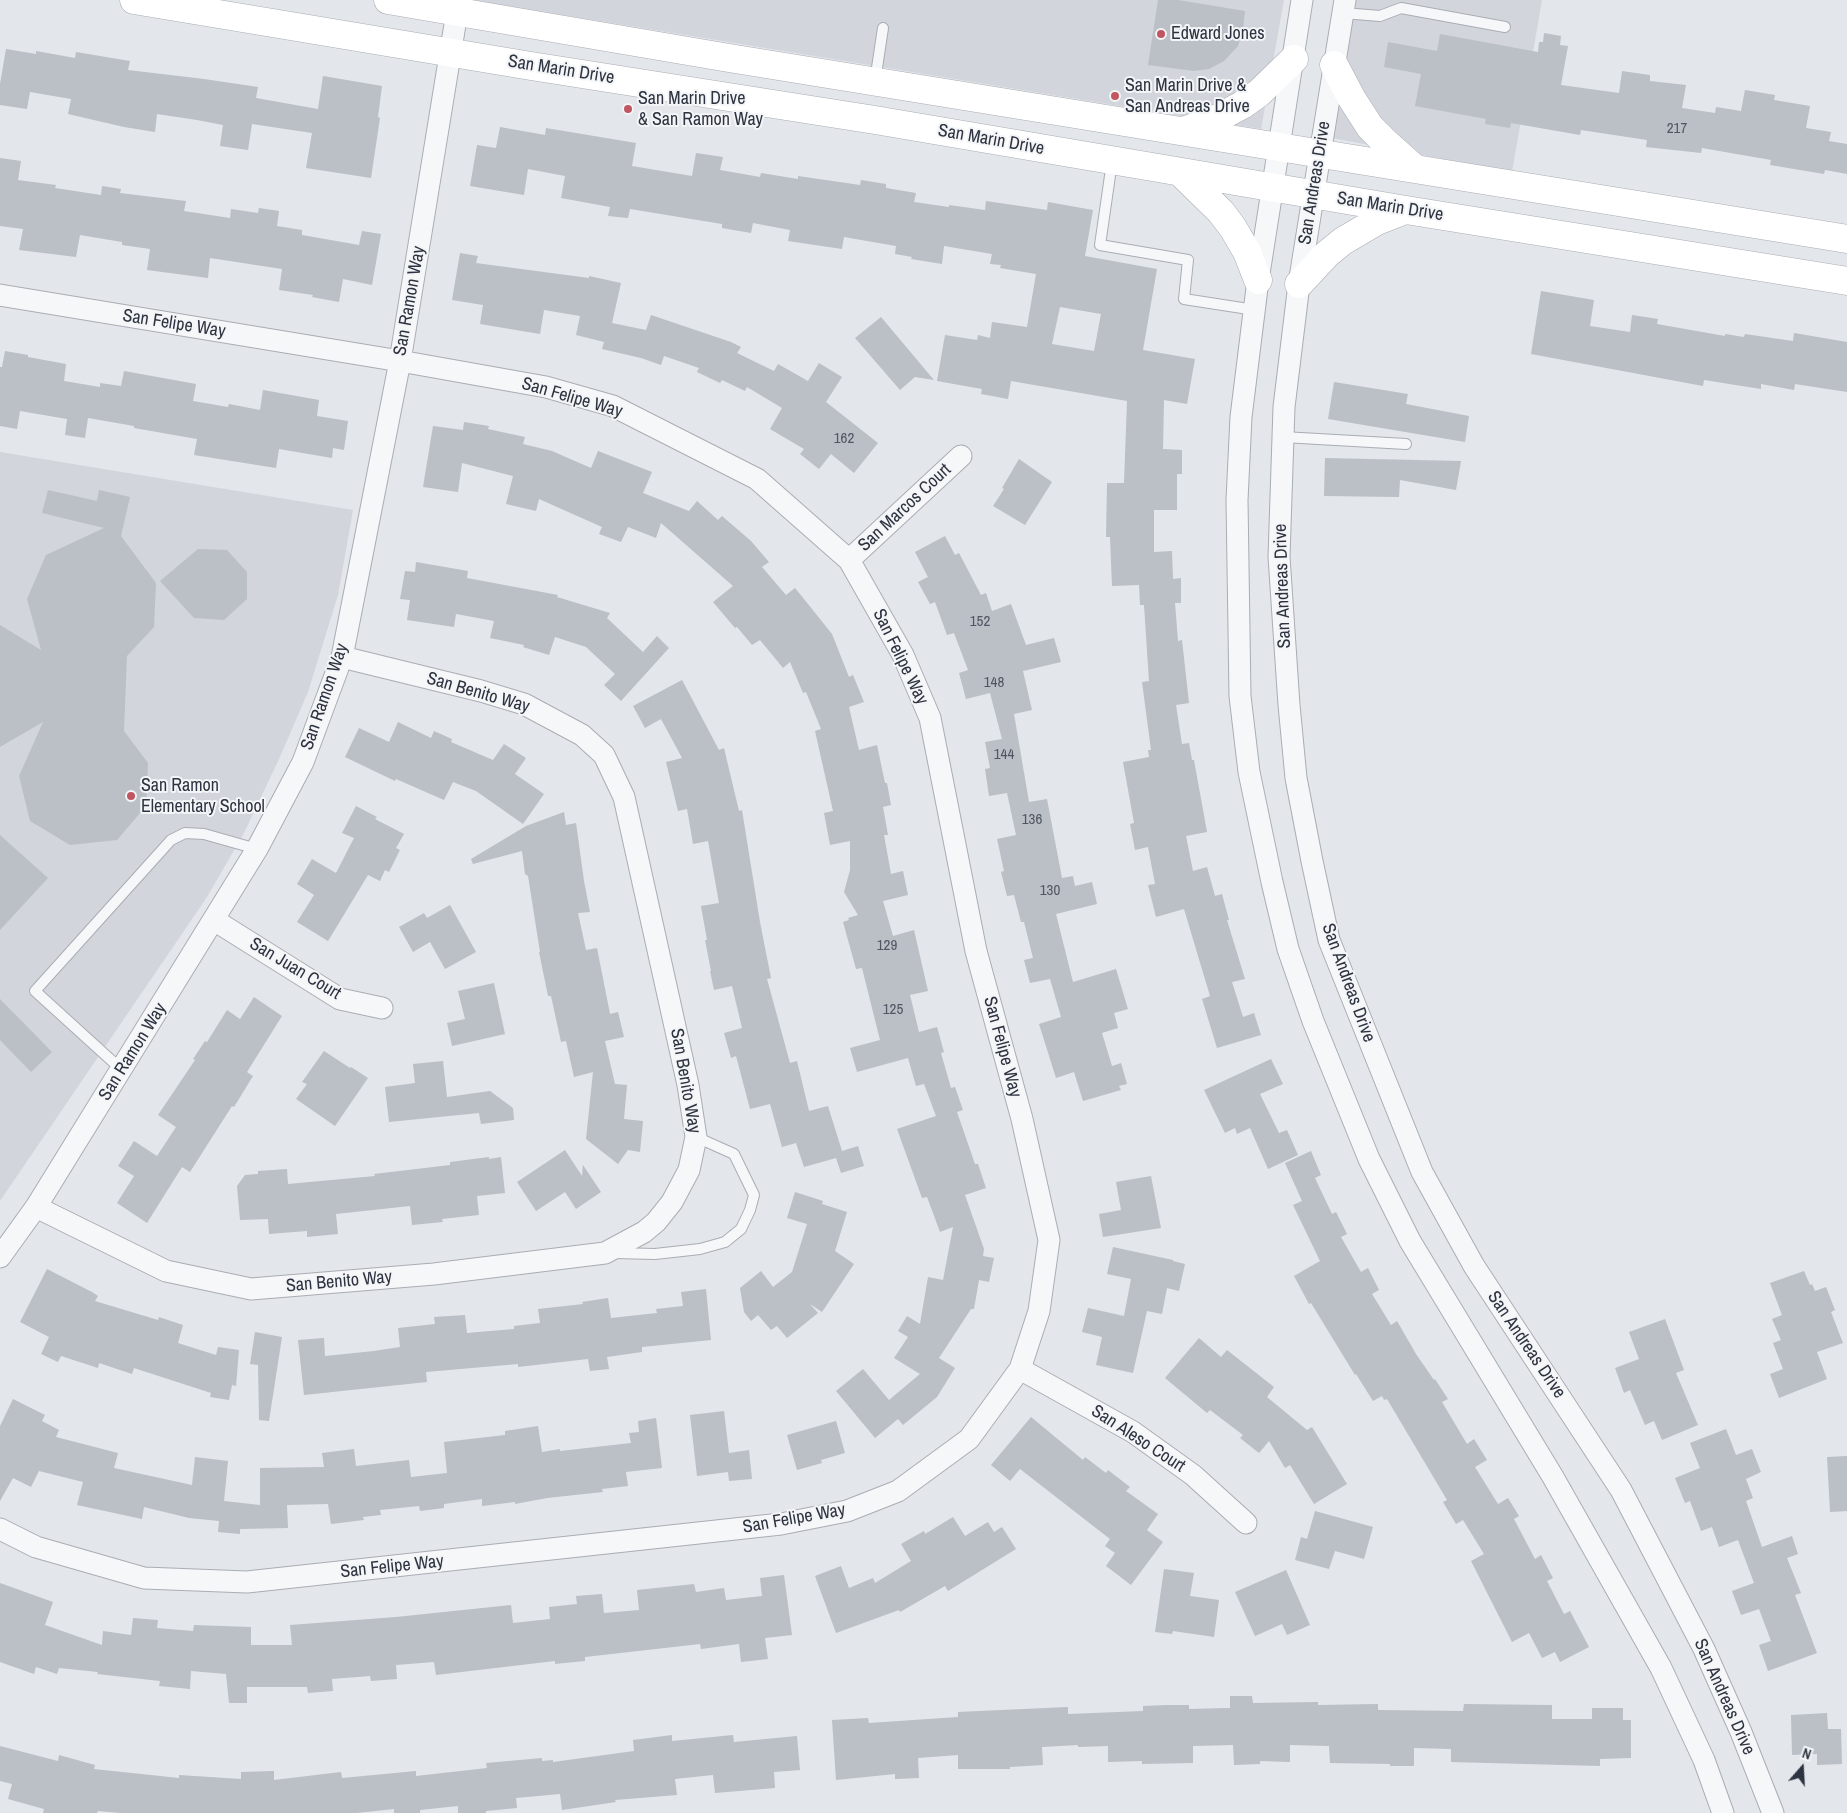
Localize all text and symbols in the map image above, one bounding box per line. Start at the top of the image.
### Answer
place label: Edward Jones [1171,23,1265,45]
marker: Edward Jones [1155,28,1167,40]
street label: San Marin Drive [506,51,616,89]
place label: San Marin Drive & San Andreas Drive [1125,75,1250,118]
place label: San Marin Drive & San Ramon Way [638,88,763,130]
marker: San Marin Drive & San Andreas Drive [1109,90,1121,102]
marker: San Marin Drive & San Ramon Way [622,103,634,115]
street label: San Marin Drive [936,120,1046,160]
street label: San Andreas Drive [1295,120,1335,246]
house number: 217 [1667,120,1687,138]
street label: San Marin Drive [1335,188,1445,226]
street label: San Ramon Way [390,244,430,358]
street label: San Felipe Way [121,305,227,343]
street label: San Felipe Way [519,373,625,423]
house number: 162 [834,430,854,448]
street label: San Marcos Court [854,460,956,556]
street label: San Andreas Drive [1270,523,1296,649]
street label: San Felipe Way [868,606,932,708]
house number: 152 [970,613,990,631]
street label: San Ramon Way [297,641,353,753]
street label: San Benito Way [424,668,532,718]
house number: 148 [984,674,1004,692]
house number: 144 [994,746,1014,764]
place label: San Ramon Elementary School [141,775,265,818]
marker: San Ramon Elementary School [125,790,137,802]
house number: 136 [1022,811,1042,829]
house number: 130 [1040,882,1060,900]
street label: San Andreas Drive [1317,921,1379,1045]
street label: San Juan Court [245,933,345,1005]
house number: 129 [877,937,897,955]
street label: San Felipe Way [978,994,1026,1100]
street label: San Ramon Way [94,999,172,1105]
house number: 125 [883,1001,903,1019]
street label: San Benito Way [665,1027,705,1135]
street label: San Benito Way [285,1267,393,1297]
street label: San Andreas Drive [1482,1287,1570,1403]
street label: San Aleso Court [1087,1401,1189,1477]
street label: San Felipe Way [741,1499,847,1539]
street label: San Felipe Way [339,1551,445,1583]
street label: San Andreas Drive [1689,1636,1759,1758]
north arrow [1777,1743,1827,1793]
text: N [1800,1744,1814,1764]

